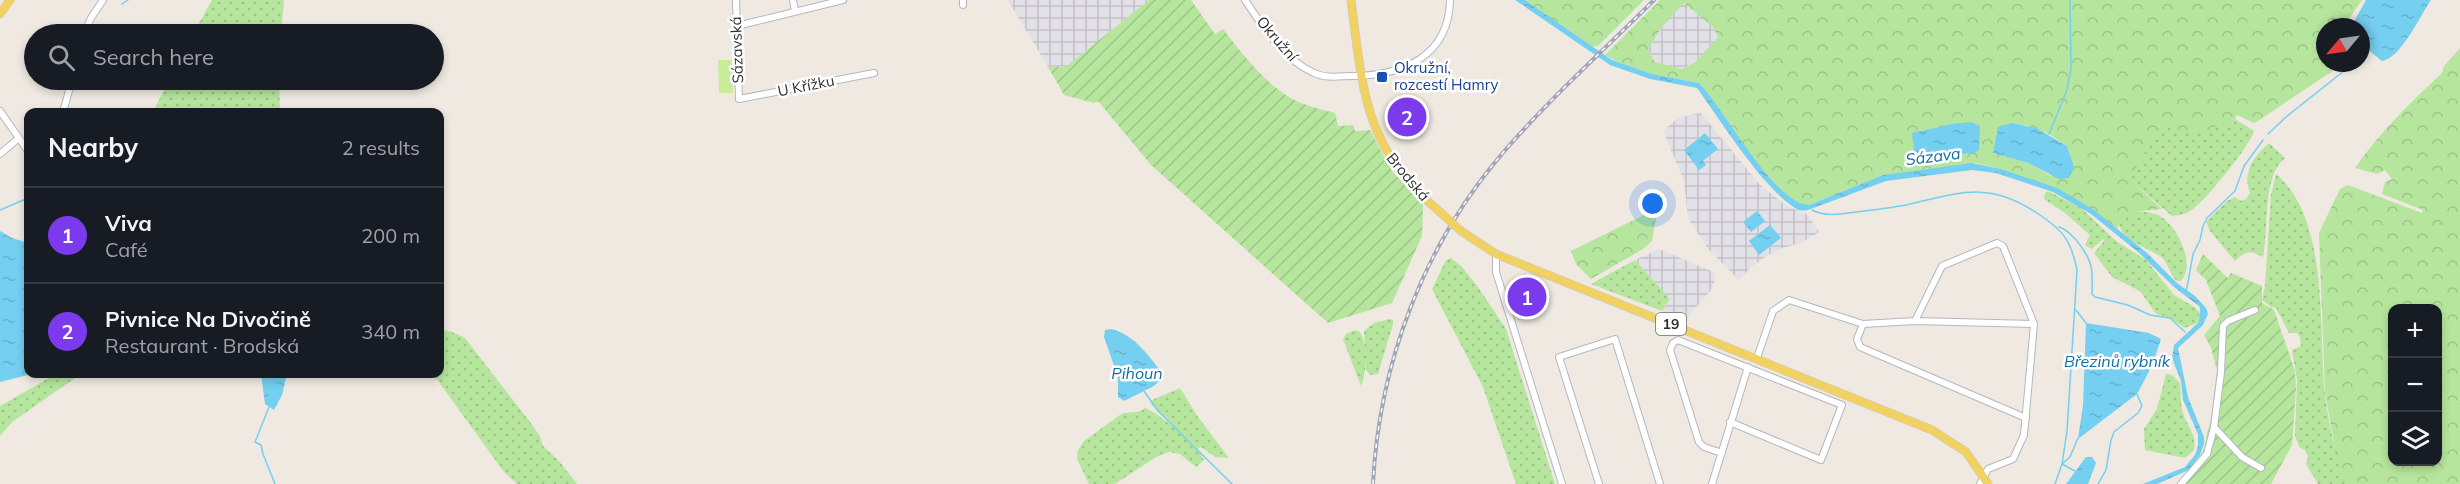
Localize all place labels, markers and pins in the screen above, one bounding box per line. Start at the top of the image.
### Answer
place label: Okružní, rozcestí Hamry [1394,58,1499,94]
marker: Okružní, rozcestí Hamry [1375,70,1389,84]
pin: 2 [1388,94,1426,140]
pin: 1 [1508,274,1546,320]

